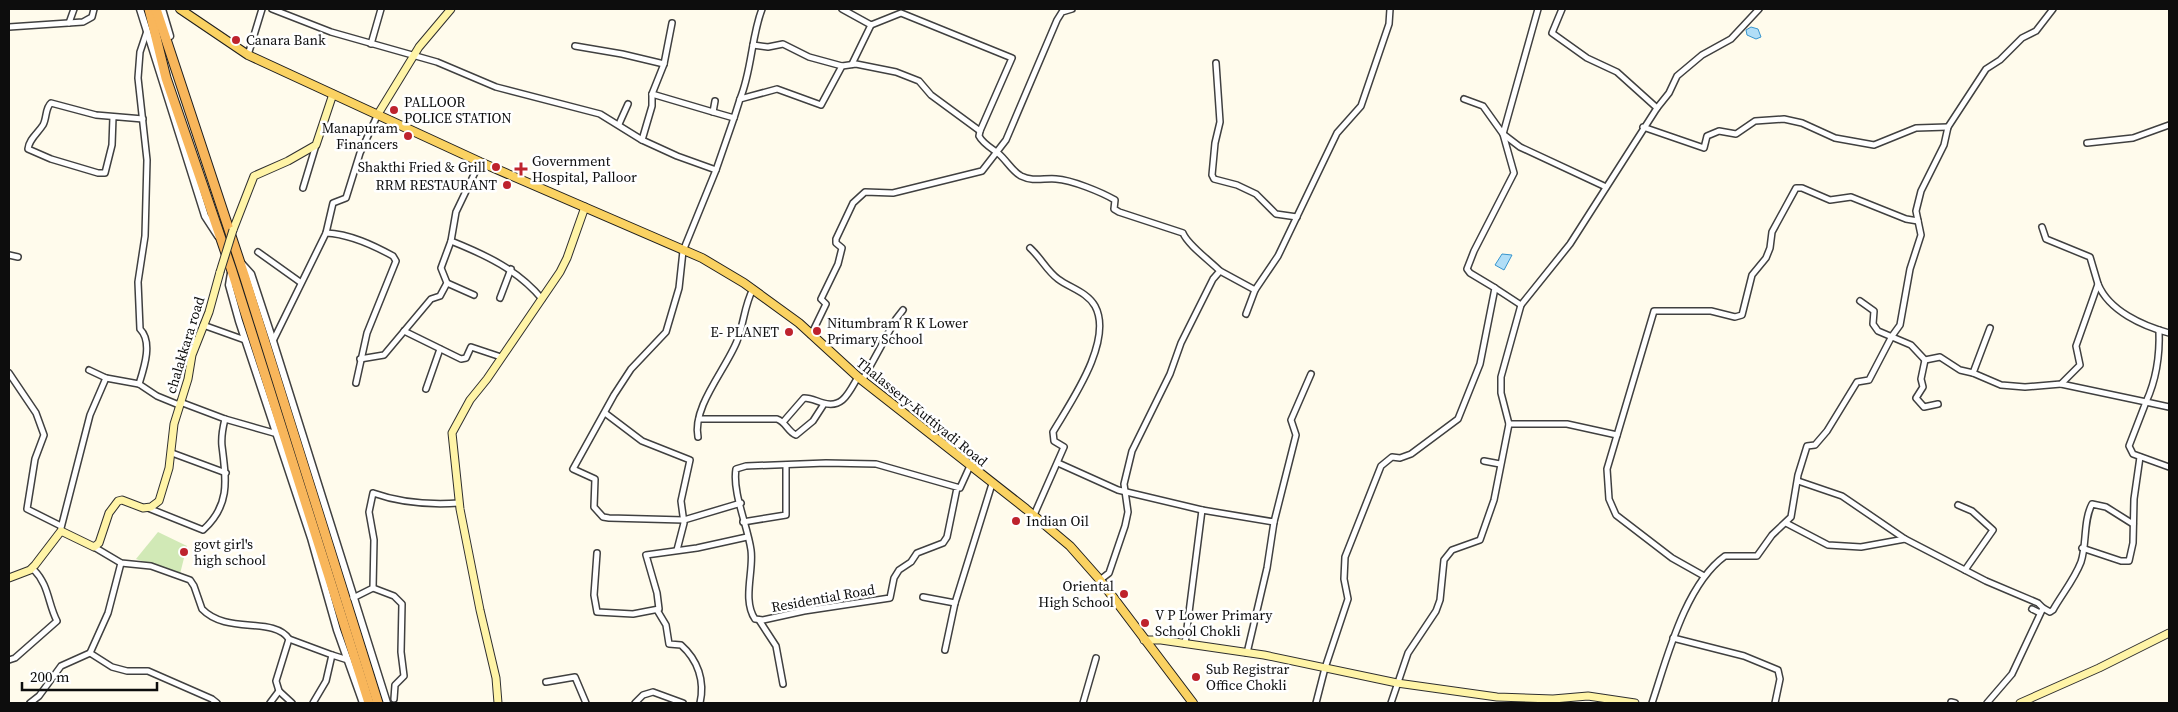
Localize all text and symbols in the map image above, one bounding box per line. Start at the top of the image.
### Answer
place label: Canara Bank [246,30,326,50]
marker: Canara Bank [230,34,242,46]
place label: PALLOOR POLICE STATION [404,92,511,128]
marker: PALLOOR POLICE STATION [388,104,400,116]
place label: Manapuram Financers [322,118,398,154]
marker: Manapuram Financers [402,130,414,142]
place label: Government Hospital, Palloor [532,151,637,187]
place label: Shakthi Fried & Grill [358,157,486,177]
marker: Shakthi Fried & Grill [490,161,502,173]
marker: Government Hospital, Palloor [514,162,528,176]
place label: RRM RESTAURANT [375,175,498,195]
marker: RRM RESTAURANT [501,179,513,191]
street label: chalakkara road [161,294,209,396]
place label: Nitumbram R K Lower Primary School [827,313,968,349]
place label: E- PLANET [710,322,780,342]
marker: Nitumbram R K Lower Primary School [811,325,823,337]
marker: E- PLANET [783,326,795,338]
street label: Thalassery-Kuttiyadi Road [852,353,992,471]
place label: Indian Oil [1026,511,1089,531]
marker: Indian Oil [1010,515,1022,527]
place label: govt girl's high school [194,534,266,570]
marker: govt girl's high school [178,546,190,558]
place label: Oriental High School [1038,576,1114,612]
street label: Residential Road [770,579,876,617]
marker: Oriental High School [1118,588,1130,600]
place label: V P Lower Primary School Chokli [1155,605,1273,641]
marker: V P Lower Primary School Chokli [1139,617,1151,629]
place label: Sub Registrar Office Chokli [1206,659,1290,695]
scale bar [22,660,158,692]
text: 200 m [30,666,70,687]
marker: Sub Registrar Office Chokli [1190,671,1202,683]

